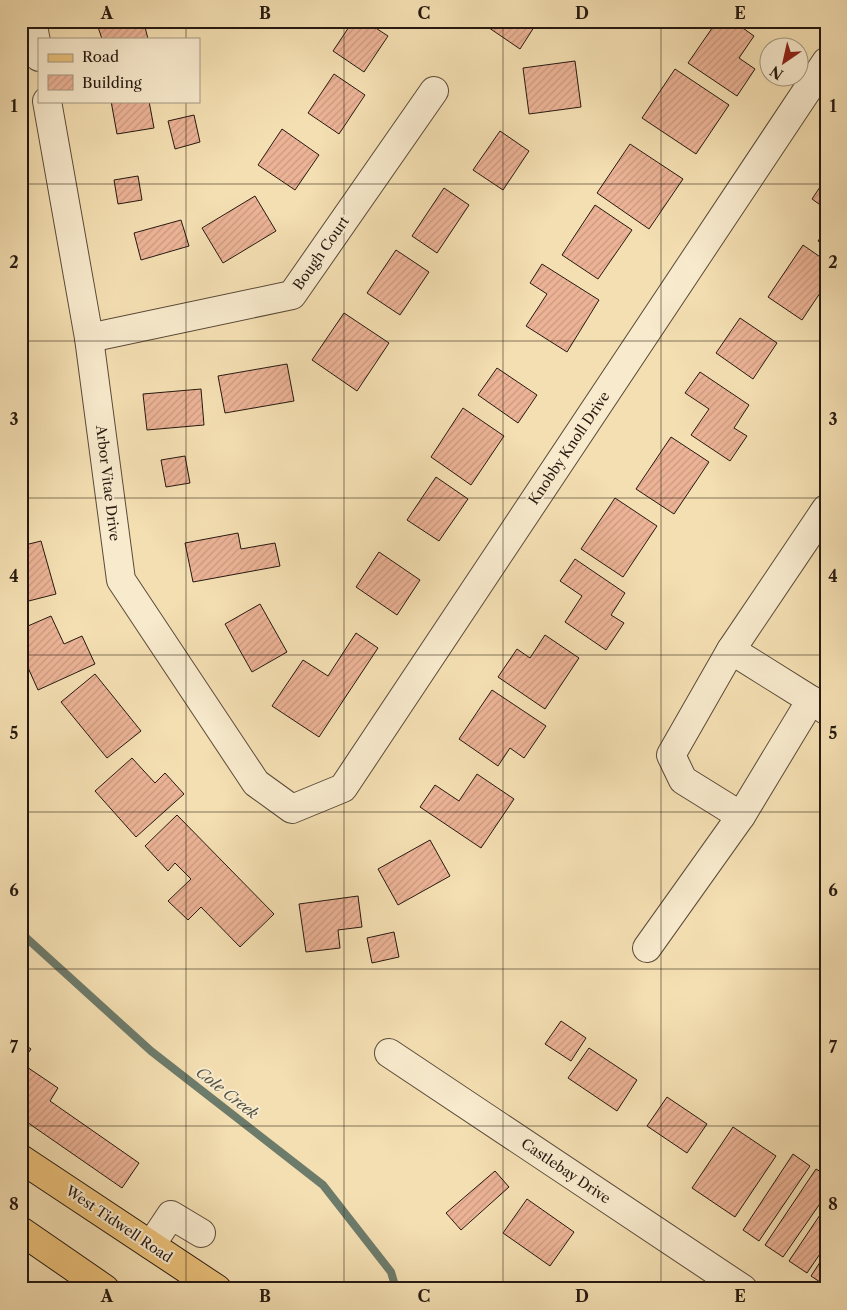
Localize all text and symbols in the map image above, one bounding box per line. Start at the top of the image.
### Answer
text: A [100,3,114,23]
text: B [259,3,271,23]
text: C [418,3,430,23]
text: D [575,3,589,23]
text: E [734,3,746,23]
legend [38,38,200,102]
north arrow [760,38,810,88]
text: Road [82,47,119,66]
text: N [767,62,787,84]
text: Building [82,73,142,92]
text: 1 [10,96,18,116]
text: 1 [829,96,837,116]
street label: Bough Court [289,213,353,293]
text: 2 [9,252,19,272]
text: 2 [828,252,838,272]
street label: Knobby Knoll Drive [524,388,614,508]
text: 3 [9,409,19,429]
text: 3 [828,409,838,429]
street label: Arbor Vitae Drive [92,423,124,542]
text: 4 [9,566,19,586]
text: 4 [828,566,838,586]
text: 5 [10,723,19,743]
text: 5 [829,723,838,743]
text: 6 [9,880,19,900]
text: 6 [828,880,838,900]
text: 7 [10,1037,19,1057]
text: 7 [829,1037,838,1057]
water label: Cole Creek [192,1062,262,1123]
street label: Castlebay Drive [518,1134,614,1208]
street label: West Tidwell Road [61,1181,176,1267]
text: 8 [9,1194,19,1214]
text: 8 [828,1194,838,1214]
text: A [100,1286,114,1306]
text: B [259,1286,271,1306]
text: C [418,1286,430,1306]
text: D [575,1286,589,1306]
text: E [734,1286,746,1306]

